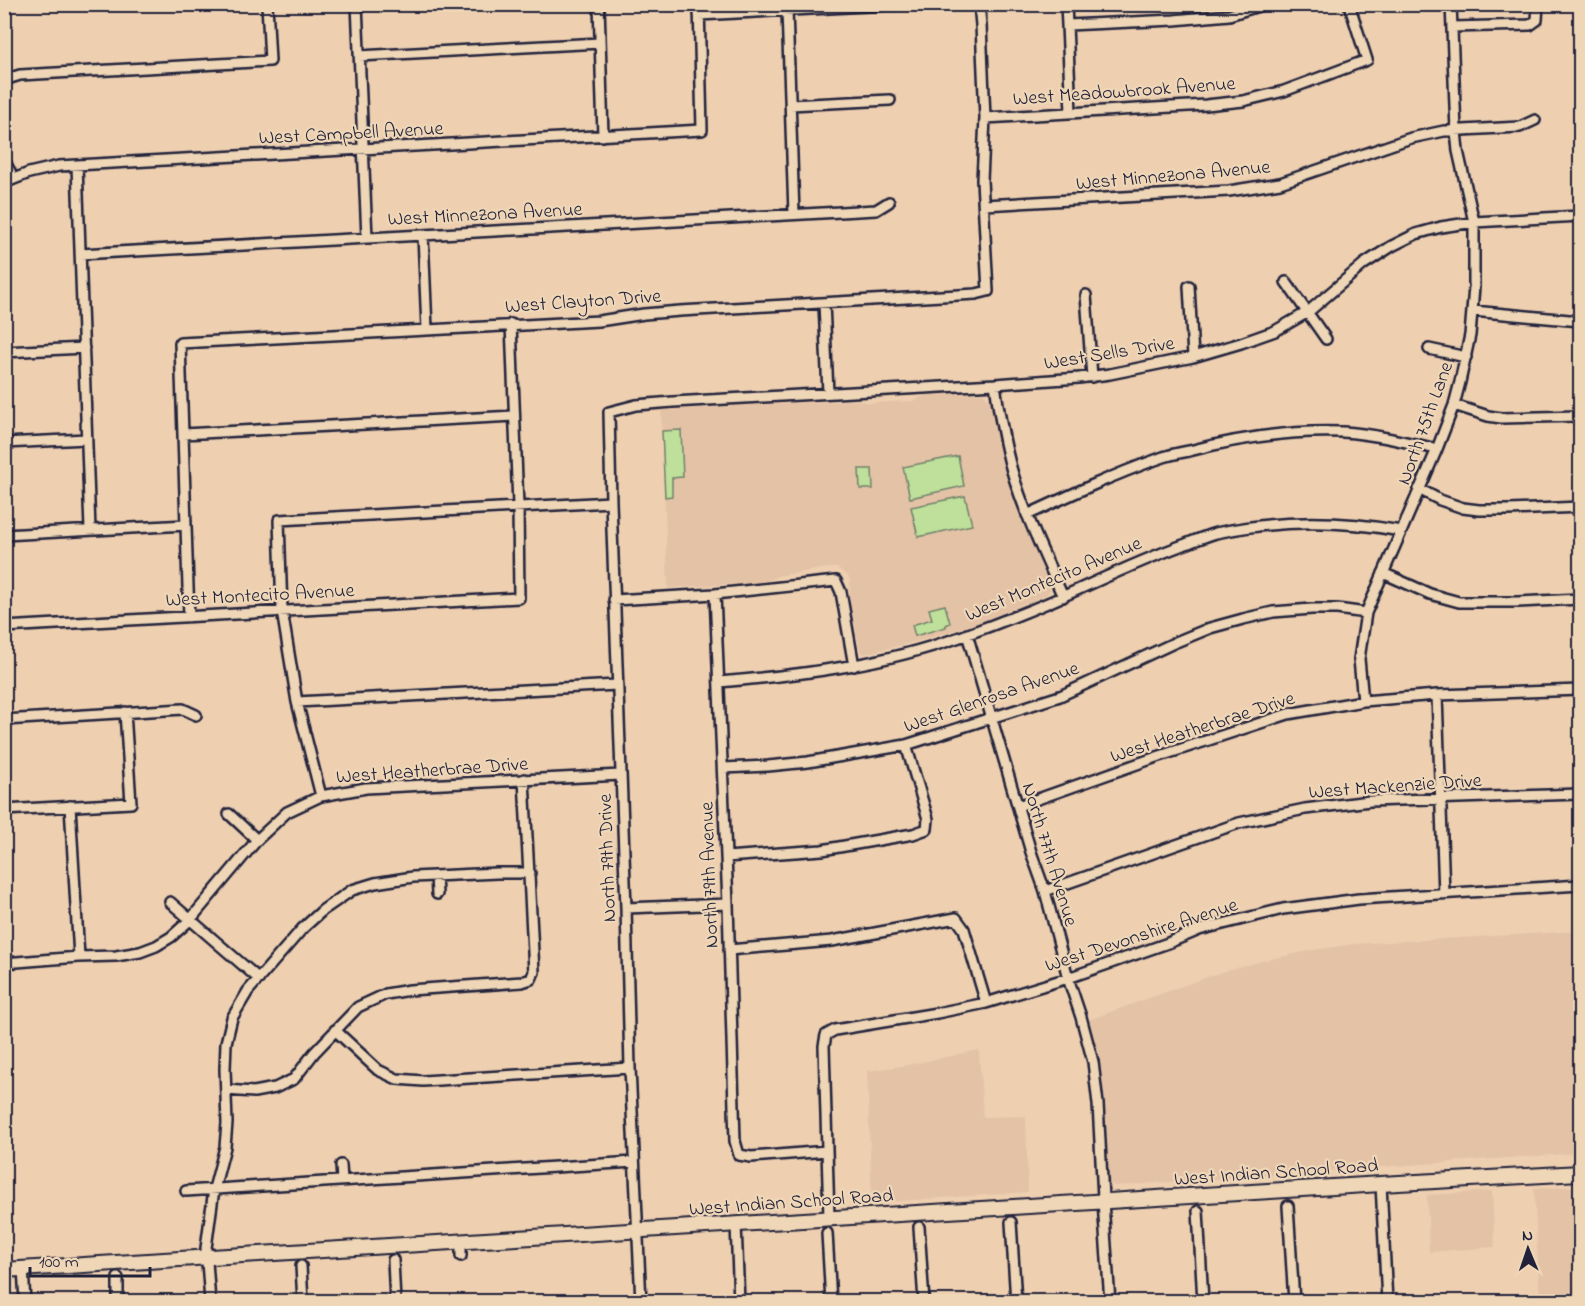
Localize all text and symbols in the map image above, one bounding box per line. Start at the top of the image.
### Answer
street label: West Meadowbrook Avenue [1012,70,1237,115]
street label: West Campbell Avenue [258,115,444,154]
street label: West Minnezona Avenue [1075,154,1272,199]
street label: West Minnezona Avenue [387,196,583,235]
street label: West Clayton Drive [504,283,662,322]
street label: West Sells Drive [1042,330,1177,379]
street label: North 75th Lane [1391,358,1462,490]
street label: West Montecito Avenue [961,530,1147,631]
street label: West Montecito Avenue [165,577,355,616]
street label: West Glenrosa Avenue [900,655,1083,742]
street label: West Heatherbrae Drive [1107,685,1299,772]
street label: West Heatherbrae Drive [335,750,529,793]
street label: West Mackenzie Drive [1308,767,1483,808]
street label: North 77th Avenue [1013,779,1084,930]
street label: North 79th Drive [592,793,625,923]
street label: North 79th Avenue [693,801,728,949]
street label: West Devonshire Avenue [1042,891,1242,981]
street label: West Indian School Road [1173,1152,1379,1195]
street label: West Indian School Road [688,1182,894,1225]
north arrow [1498,1219,1558,1279]
text: N [1522,1224,1534,1248]
scale bar [30,1240,150,1278]
text: 100 m [39,1250,79,1276]

